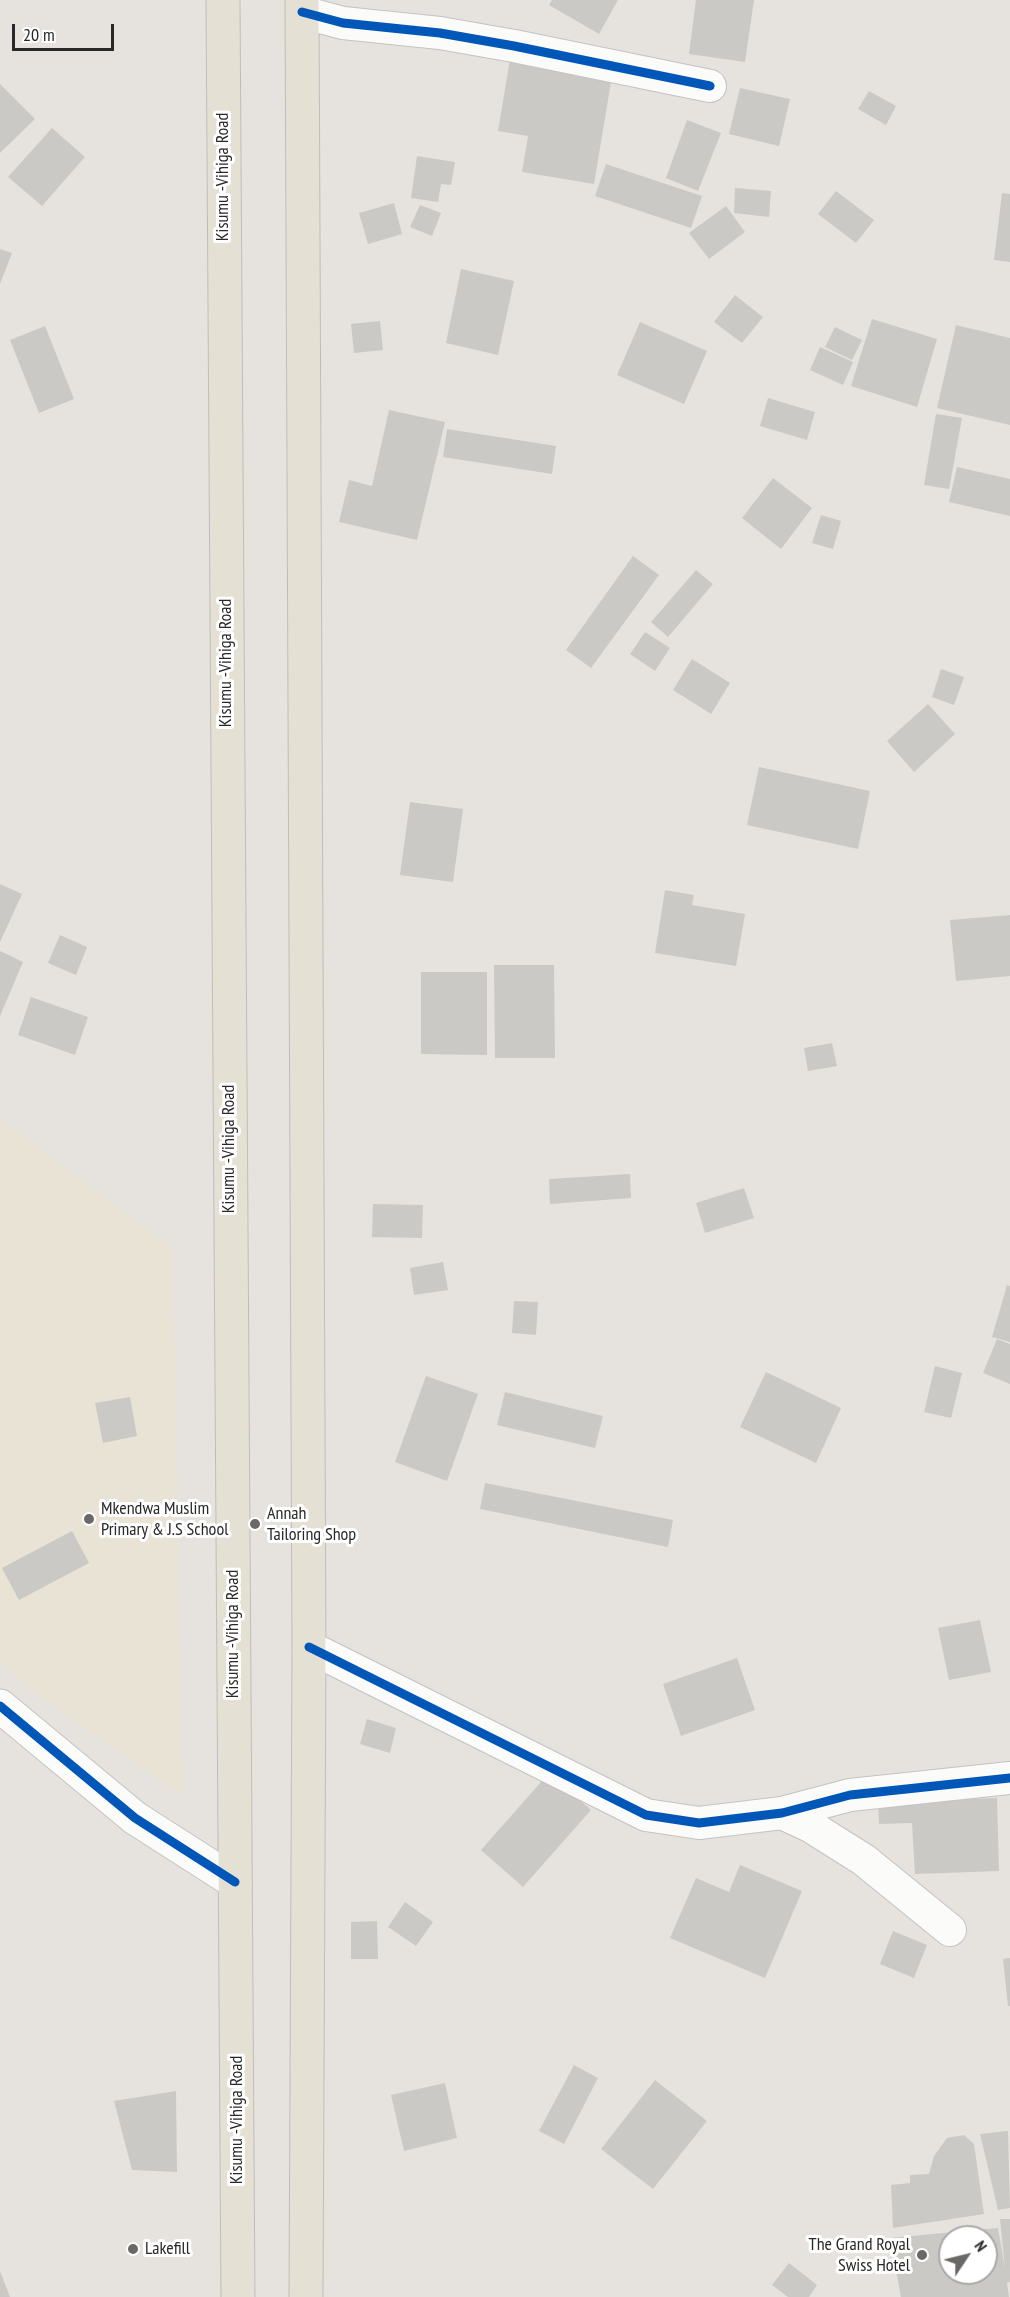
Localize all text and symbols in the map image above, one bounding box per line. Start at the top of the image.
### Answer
scale bar [15,12,117,50]
text: 20 m [23,23,55,46]
street label: Kisumu -Vihiga Road [212,113,234,241]
street label: Kisumu -Vihiga Road [215,599,237,727]
street label: Kisumu -Vihiga Road [218,1085,240,1213]
place label: Mkendwa Muslim Primary & J.S School [101,1498,228,1540]
place label: Annah Tailoring Shop [267,1503,356,1546]
marker: Mkendwa Muslim Primary & J.S School [82,1512,96,1526]
marker: Annah Tailoring Shop [248,1517,262,1531]
street label: Kisumu -Vihiga Road [222,1570,244,1698]
street label: Kisumu -Vihiga Road [226,2056,248,2184]
north arrow [938,2225,998,2285]
place label: The Grand Royal Swiss Hotel [809,2234,910,2276]
text: N [970,2237,992,2255]
place label: Lakefill [145,2238,190,2260]
marker: Lakefill [126,2242,140,2256]
marker: The Grand Royal Swiss Hotel [915,2248,929,2262]

